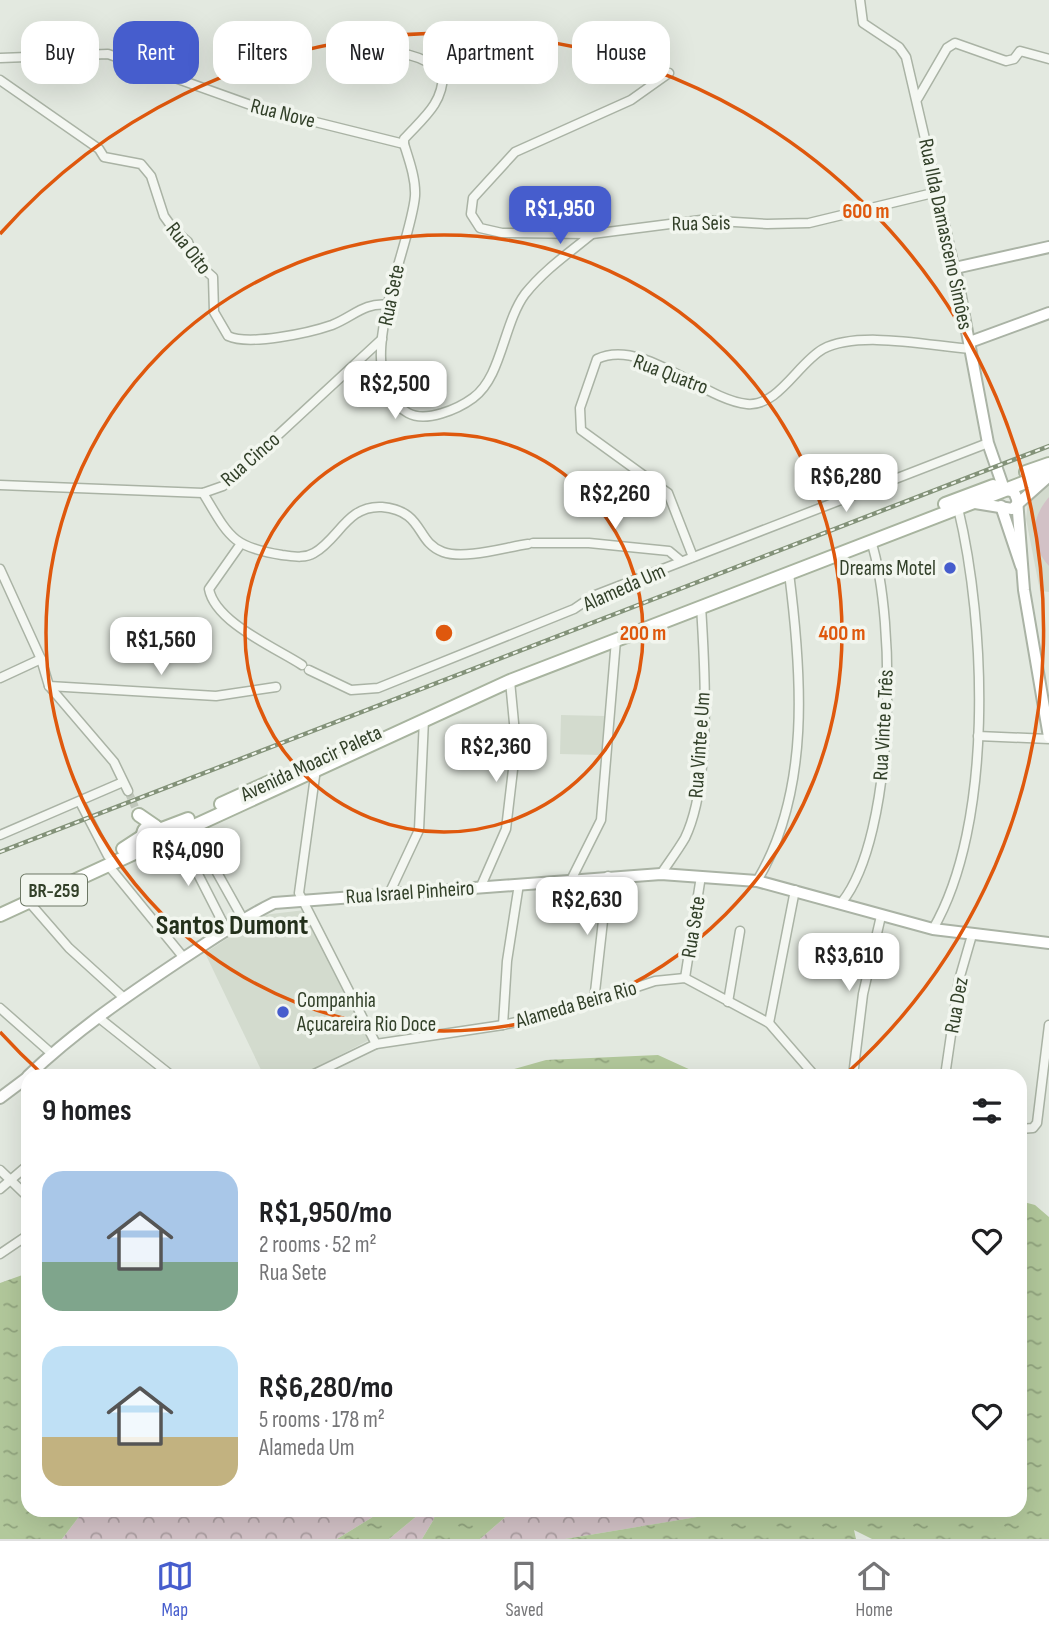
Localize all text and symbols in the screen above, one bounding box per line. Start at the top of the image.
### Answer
chip: Buy [21,21,99,84]
chip: Rent [113,21,199,84]
chip: Filters [213,21,312,84]
chip: New [326,21,409,84]
chip: Apartment [423,21,558,84]
chip: House [572,21,670,84]
street label: Rua Nove [248,93,318,134]
street label: Rua Ilda Damasceno Simôes [913,136,978,332]
pin: R$1,950 [495,187,625,246]
text: R$1,950 [525,195,595,223]
text: 600 m [842,199,890,224]
street label: Rua Seis [671,210,731,237]
street label: Rua Oito [161,217,217,279]
street label: Rua Sete [373,262,410,328]
street label: Rua Quatro [630,349,712,400]
pin: R$2,500 [330,362,460,421]
text: R$2,500 [360,370,430,398]
street label: Rua Cinco [216,427,285,492]
pin: R$6,280 [781,454,911,514]
text: R$6,280 [811,463,881,491]
pin: R$2,260 [550,472,680,531]
text: R$2,260 [580,480,650,508]
place label: Dreams Motel [839,556,936,581]
street label: Alameda Um [578,558,669,617]
marker: Dreams Motel [942,560,958,576]
pin: R$1,560 [96,618,226,677]
centre of rings [432,621,456,645]
text: 200 m [620,621,666,646]
text: 400 m [819,621,865,646]
text: R$1,560 [126,626,196,654]
street label: Rua Vinte e Três [868,669,899,781]
street label: Rua Vinte e Um [683,691,716,799]
street label: Avenida Moacir Paleta [236,720,386,807]
pin: R$2,360 [431,724,561,784]
text: R$2,360 [461,733,531,761]
pin: R$4,090 [123,828,253,888]
text: R$4,090 [152,837,224,865]
road number: BR-259 [21,874,87,906]
street label: Rua Israel Pinheiro [345,876,475,909]
pin: R$2,630 [522,878,652,937]
text: R$2,630 [552,886,622,914]
street label: Rua Sete [676,895,711,960]
district label: Santos Dumont [156,909,308,942]
pin: R$3,610 [784,934,914,993]
text: R$3,610 [814,942,884,970]
street label: Alameda Beira Rio [512,975,639,1034]
street label: Rua Dez [939,975,974,1035]
place label: Companhia Açucareira Rio Doce [296,988,436,1037]
marker: Companhia Açucareira Rio Doce [275,1004,291,1020]
icon: filters [968,1092,1006,1130]
text: 9 homes [42,1093,132,1129]
text: R$1,950/mo [259,1195,392,1231]
icon: home [98,1199,182,1283]
icon: heart [968,1222,1006,1260]
text: 2 rooms · 52 m² [259,1231,377,1259]
text: Rua Sete [259,1259,327,1287]
text: R$6,280/mo [259,1370,393,1406]
icon: home [98,1374,182,1458]
icon: heart [968,1397,1006,1435]
text: 5 rooms · 178 m² [259,1406,385,1434]
text: Alameda Um [259,1434,355,1462]
tab: Map [156,1557,194,1622]
tab: Saved [505,1557,544,1622]
tab: Home [855,1557,893,1622]

